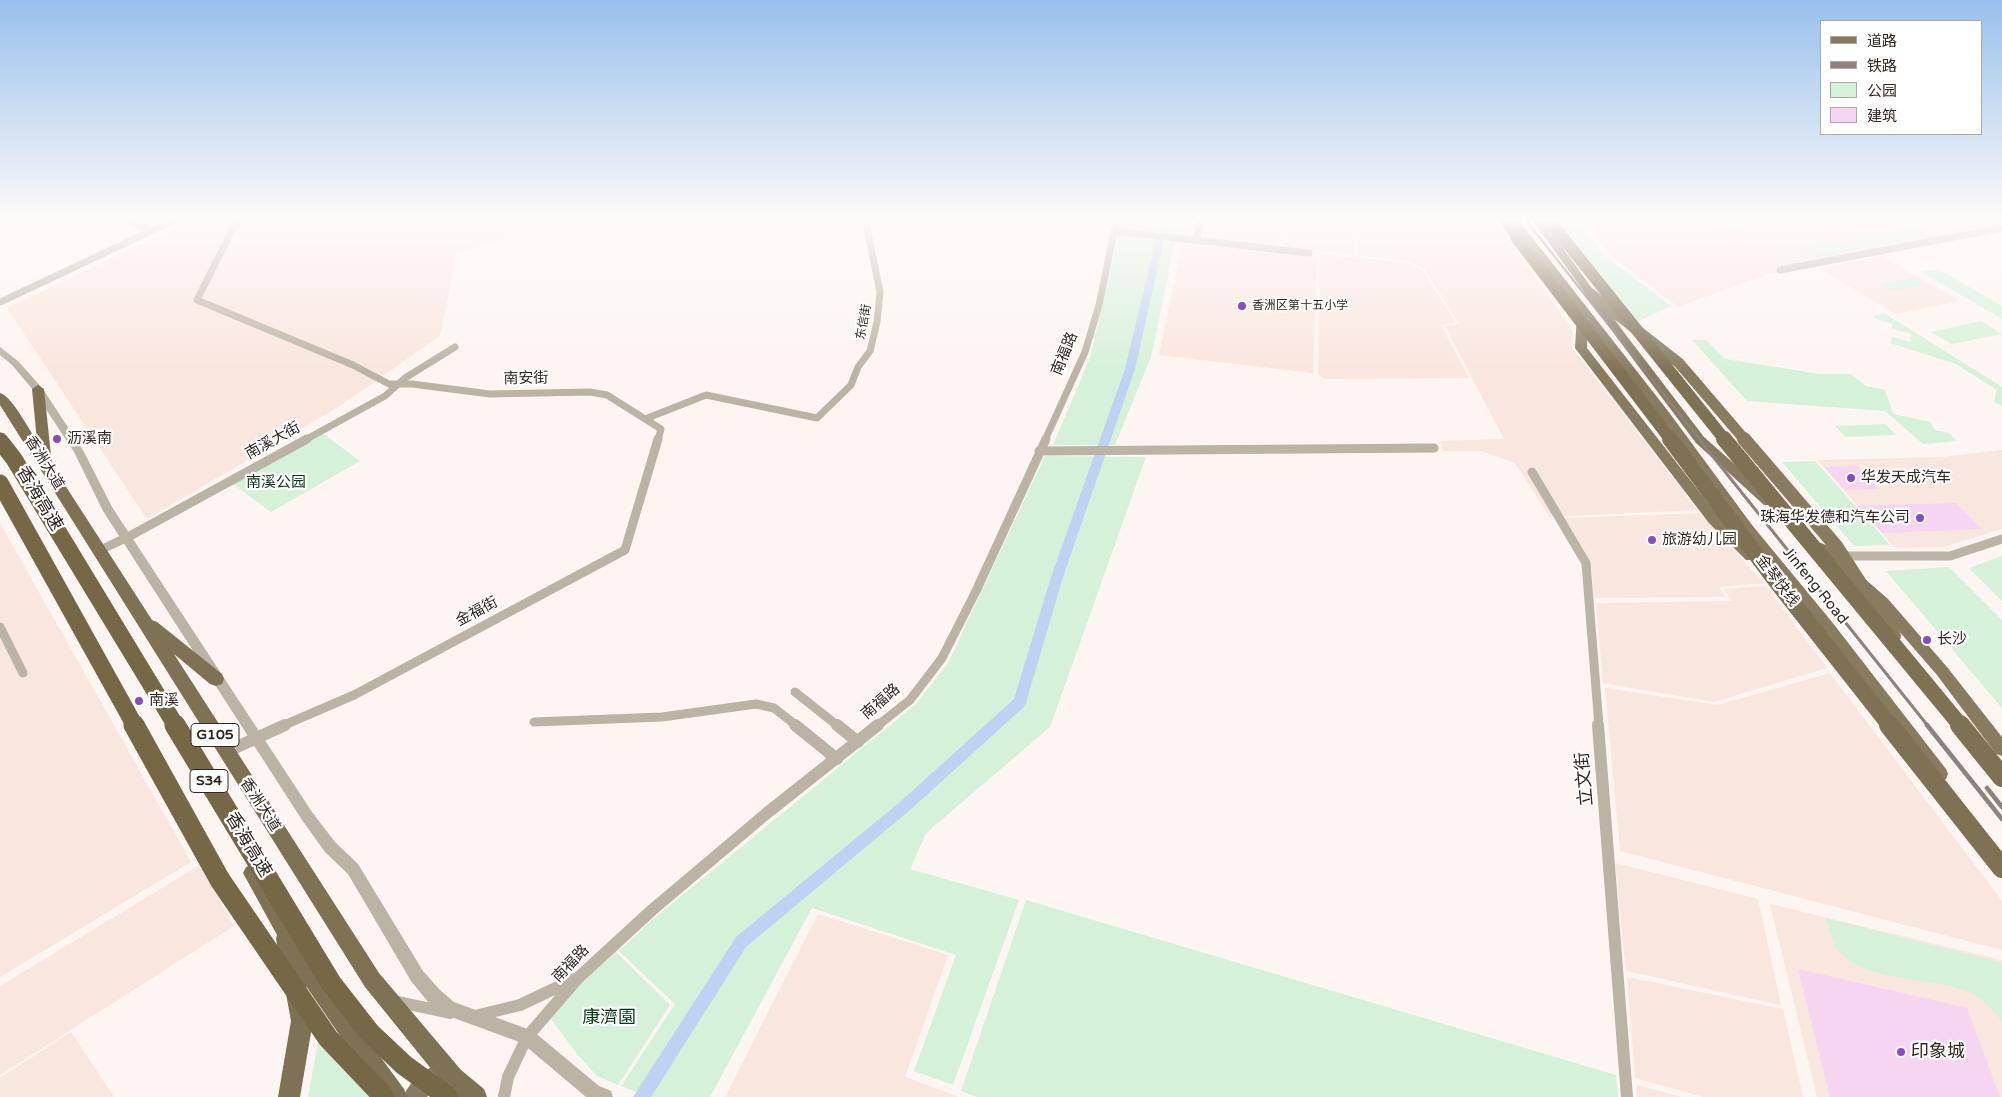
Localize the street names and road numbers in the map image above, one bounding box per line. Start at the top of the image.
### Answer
street label: 东信街 [854,303,874,341]
street label: 南福路 [1048,330,1082,378]
street label: 南安街 [503,370,549,388]
street label: 南溪大街 [242,419,304,463]
street label: 香洲大道 [20,433,68,493]
street label: 香海高速 [11,463,67,535]
street label: Jinfeng Road [1779,544,1851,628]
street label: 金琴快线 [1752,552,1802,610]
street label: 金福街 [453,593,501,631]
street label: 南福路 [858,680,904,724]
road number: G105 [191,724,239,746]
street label: 立文街 [1572,751,1598,807]
road number: S34 [190,769,228,792]
street label: 香洲大道 [236,775,284,835]
street label: 香海高速 [220,809,276,881]
street label: 南福路 [549,942,593,986]

